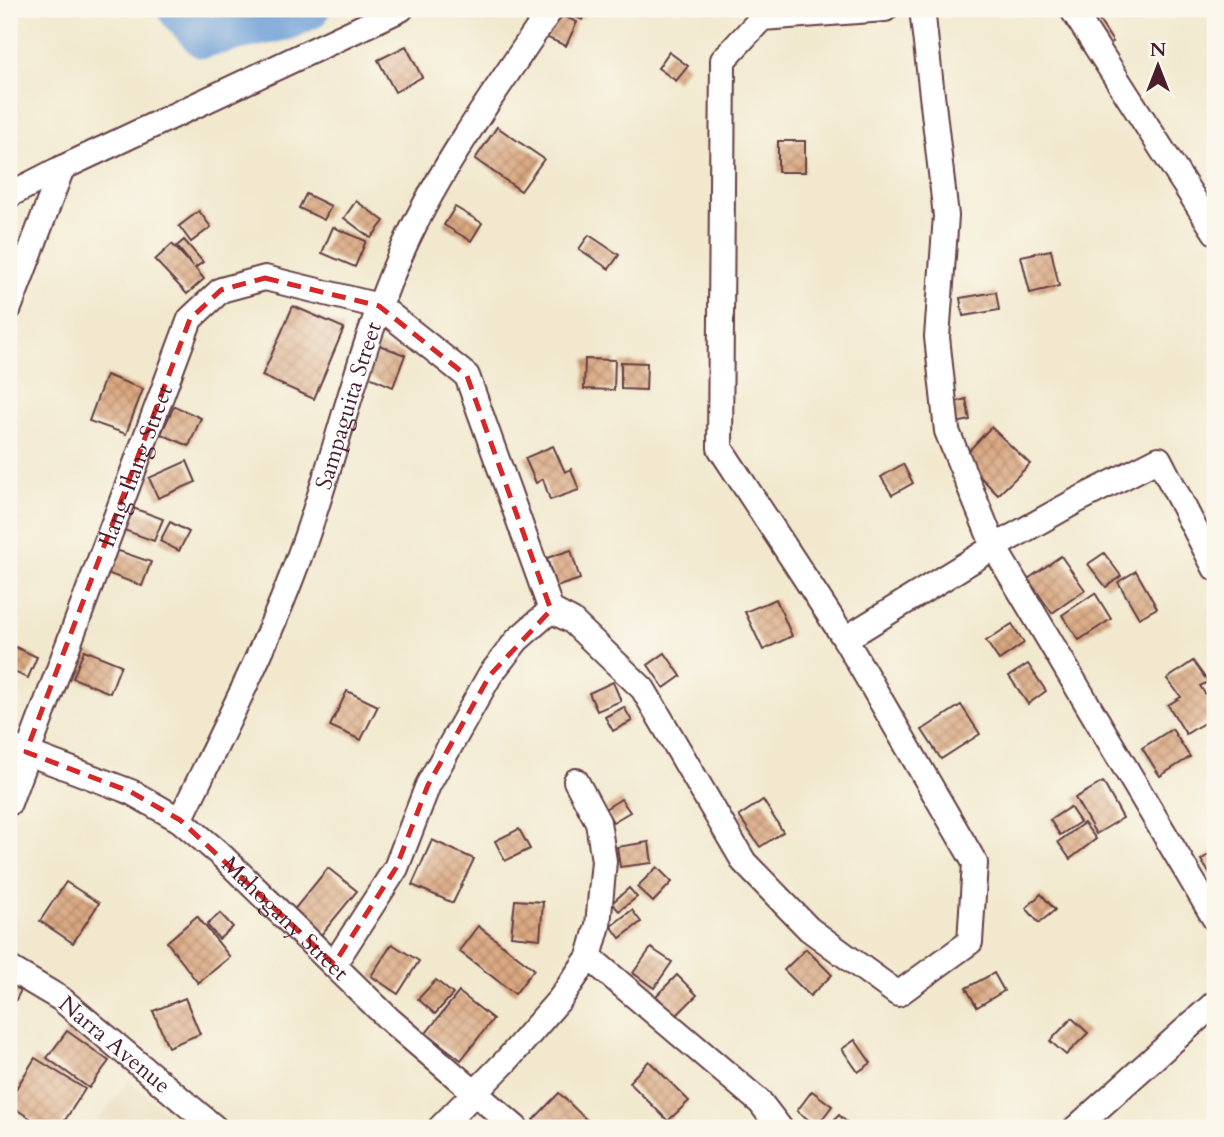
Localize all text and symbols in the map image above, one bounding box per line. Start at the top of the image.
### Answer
north arrow [1122,32,1192,102]
text: N [1150,37,1167,63]
street label: Sampaguita Street [308,318,389,493]
street label: Ilang-Ilang Street [91,380,180,552]
street label: Mahogany Street [215,849,356,988]
street label: Narra Avenue [52,989,177,1101]

